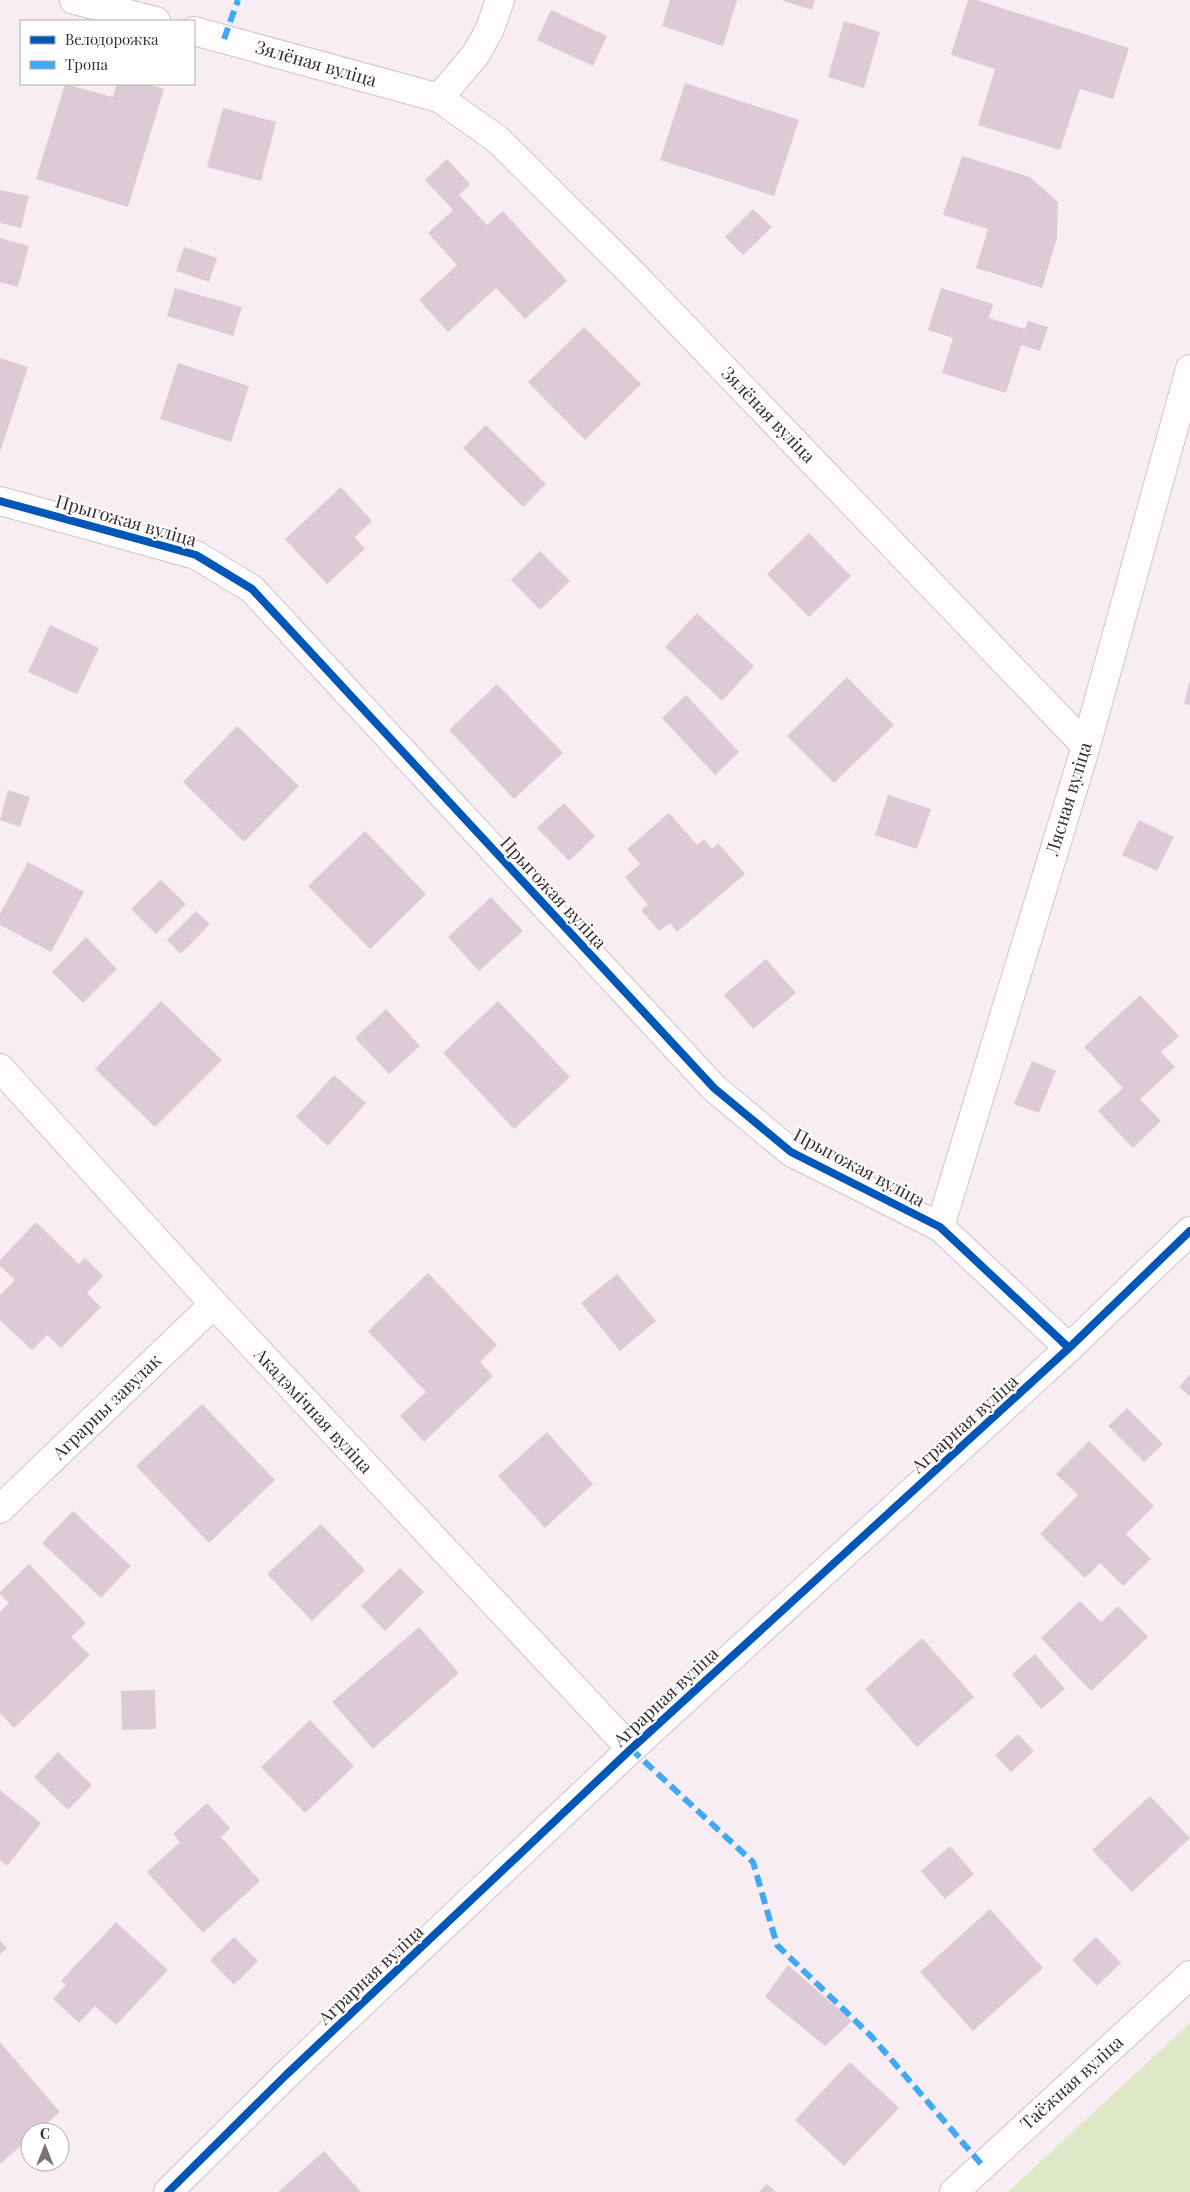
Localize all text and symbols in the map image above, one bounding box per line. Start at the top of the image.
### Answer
legend [20,20,195,85]
text: Велодорожка [65,29,159,49]
street label: Зялёная вуліца [253,34,380,92]
text: Тропа [65,54,108,74]
street label: Зялёная вуліца [717,361,821,468]
street label: Прыгожая вуліца [53,488,200,552]
street label: Лясная вуліца [1039,739,1097,859]
street label: Прыгожая вуліца [495,831,612,954]
street label: Прыгожая вуліца [790,1122,929,1212]
street label: Акадэмічная вуліца [249,1342,378,1478]
street label: Аграрны завулак [46,1348,166,1465]
street label: Аграрная вуліца [905,1369,1023,1478]
street label: Аграрная вуліца [607,1641,723,1752]
street label: Аграрная вуліца [312,1919,428,2030]
street label: Таёжная вуліца [1015,2030,1128,2135]
north arrow [20,2122,70,2172]
text: С [40,2124,50,2143]

